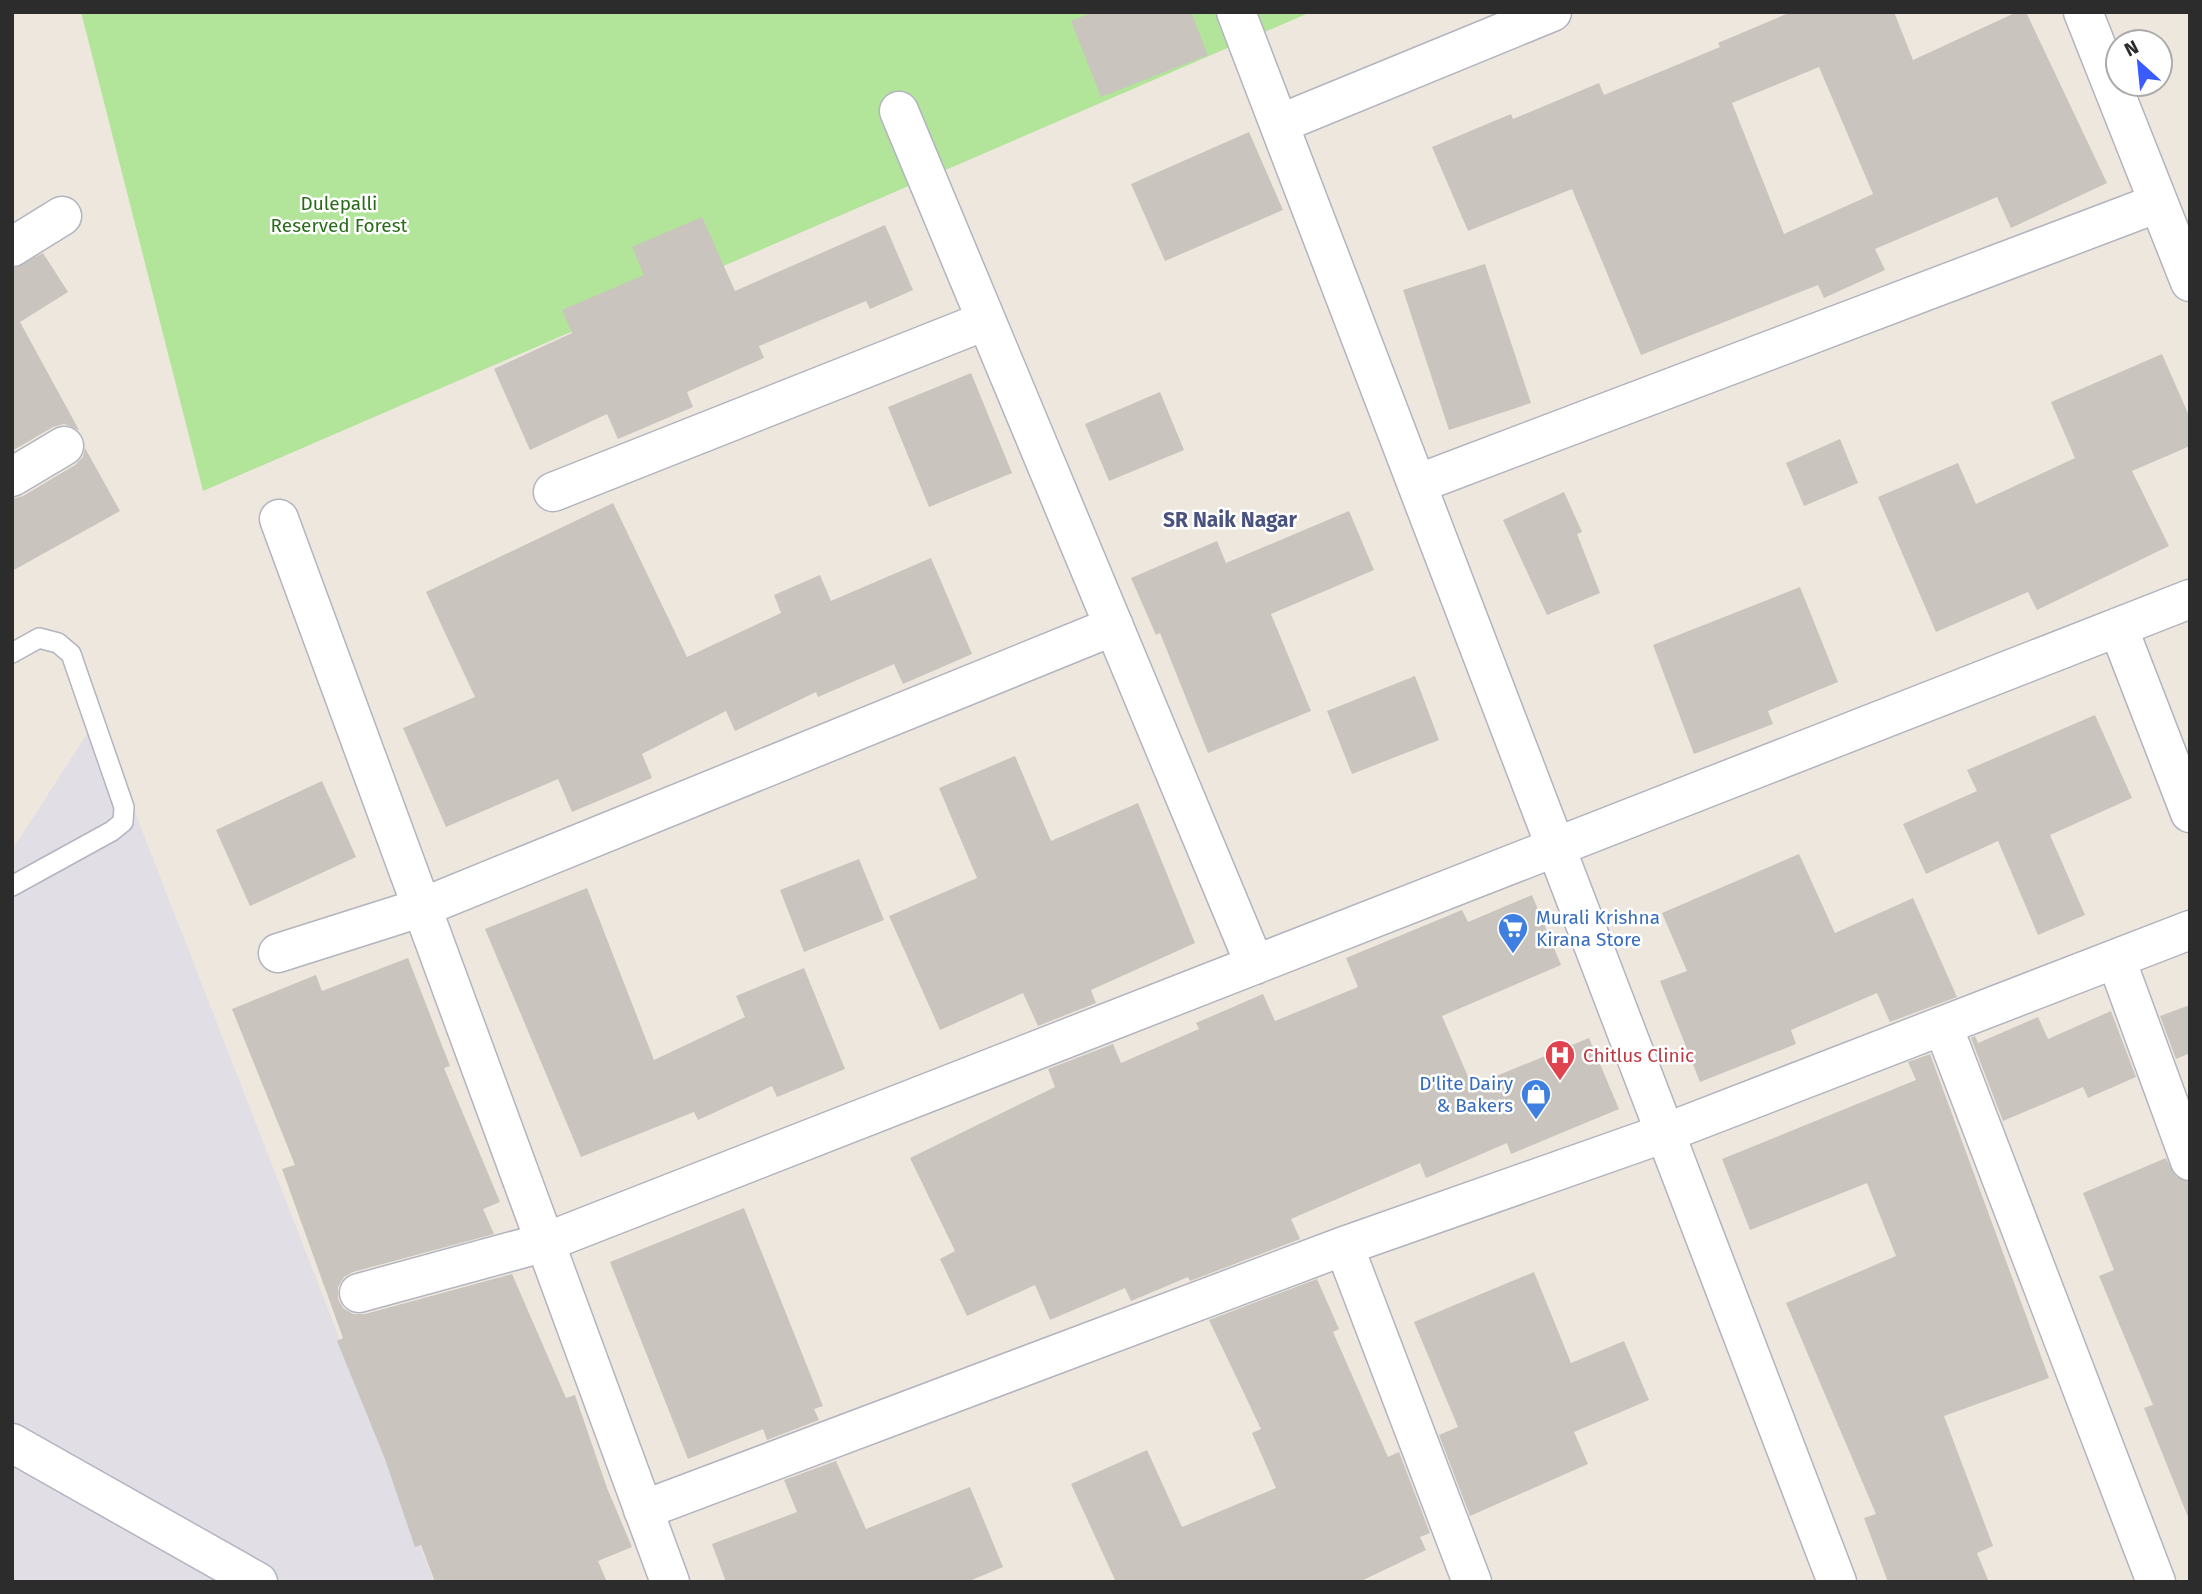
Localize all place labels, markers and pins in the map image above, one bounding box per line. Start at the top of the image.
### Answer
place label: Murali Krishna Kirana Store [1536,906,1660,951]
supermarket icon: Murali Krishna Kirana Store [1496,911,1530,955]
hospital icon: Chitlus Clinic [1543,1038,1577,1082]
place label: Chitlus Clinic [1583,1044,1694,1067]
place label: D'lite Dairy & Bakers [1419,1072,1514,1117]
shop icon: D'lite Dairy & Bakers [1519,1077,1553,1121]

